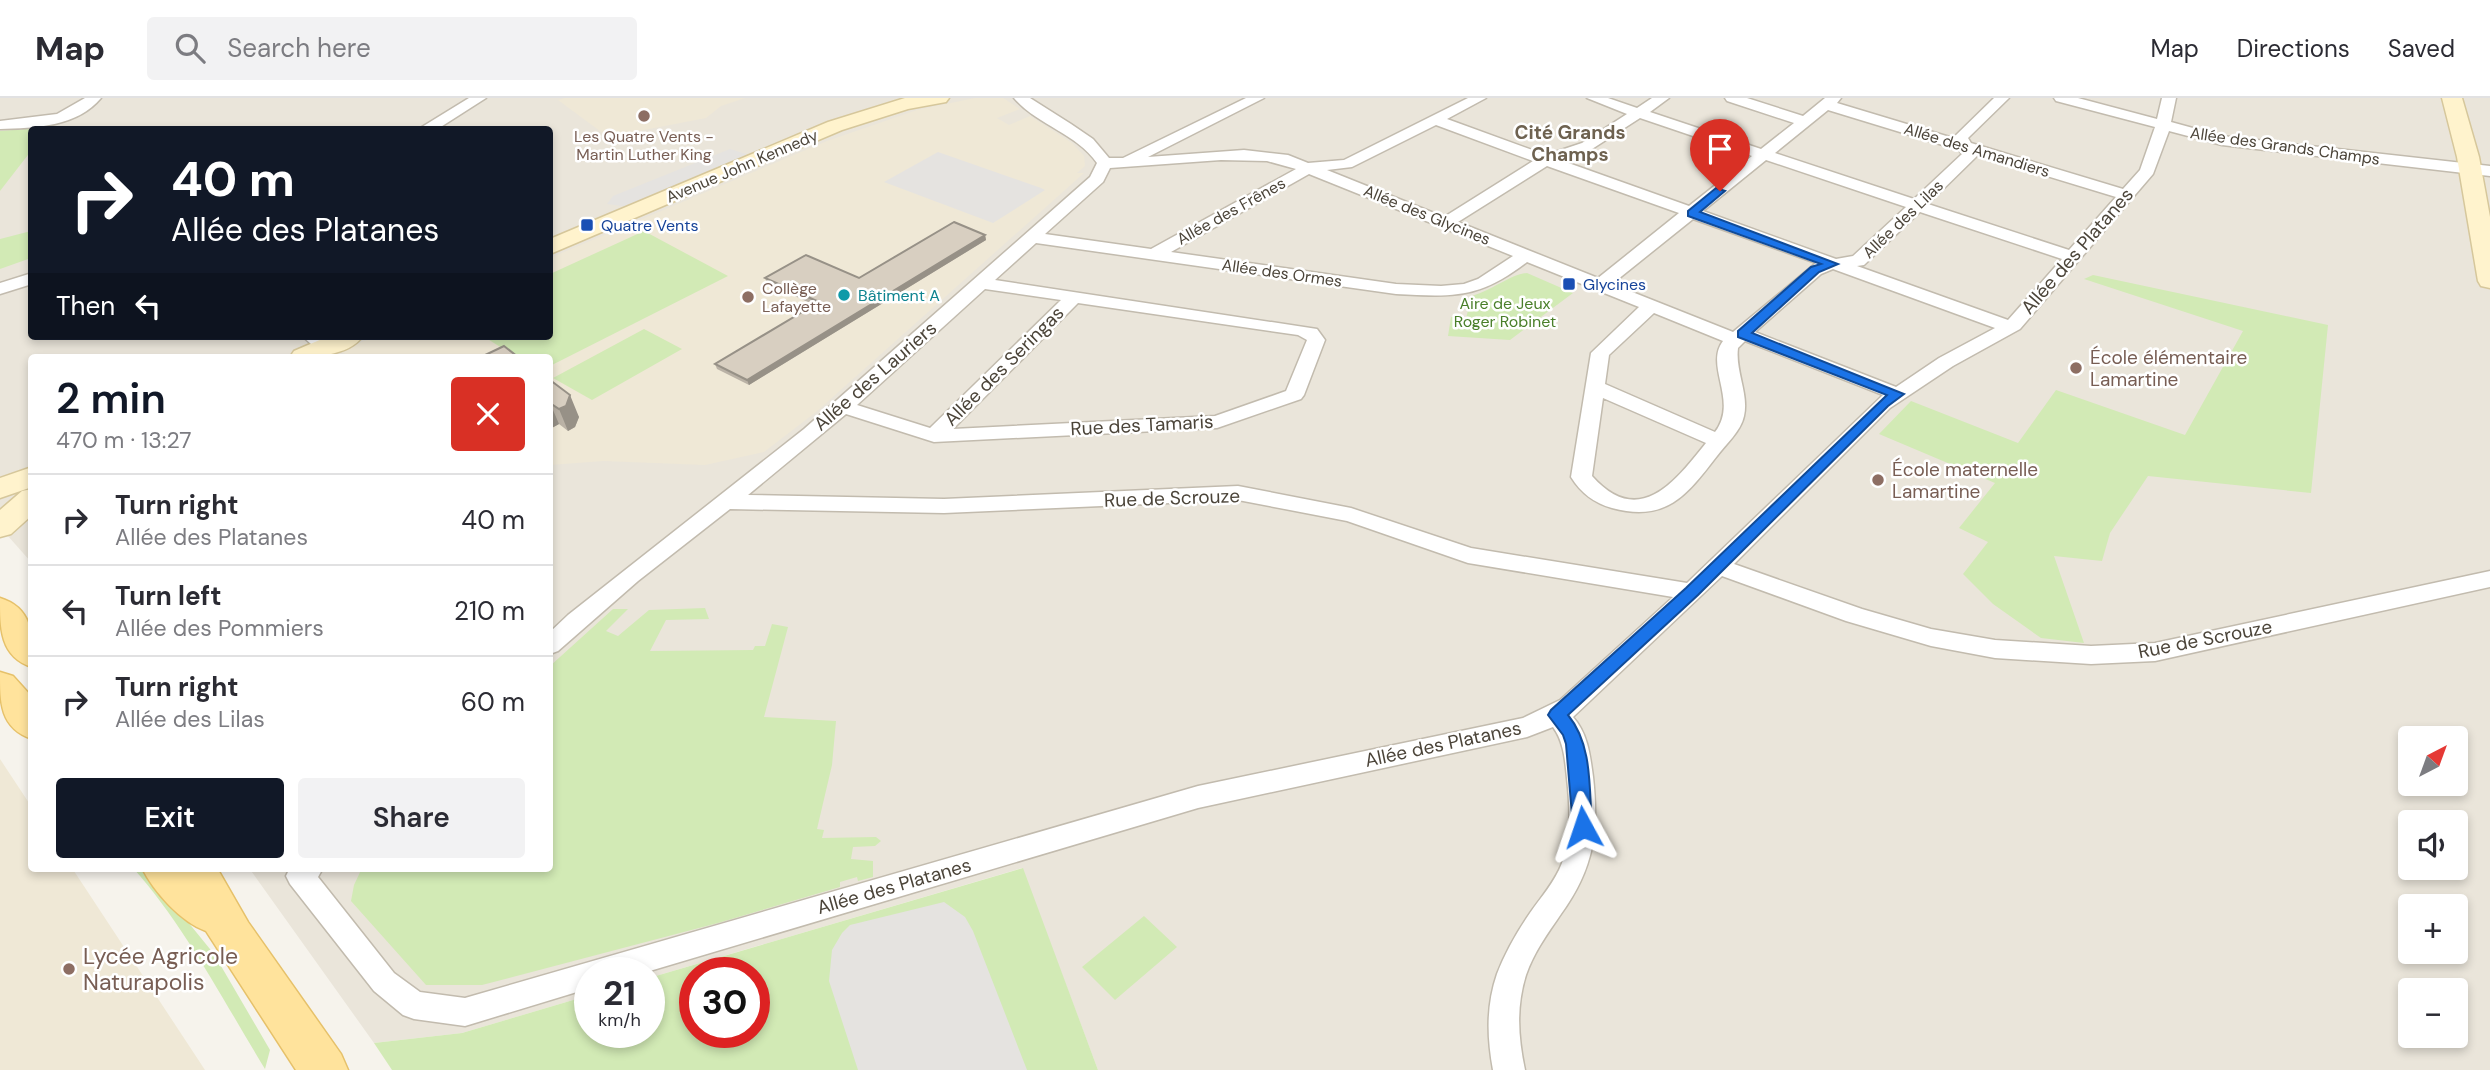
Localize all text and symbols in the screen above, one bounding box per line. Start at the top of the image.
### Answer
search box [147,17,637,80]
text: Map [35,27,105,70]
icon: search [171,29,209,67]
text: Search here [227,31,371,65]
text: Map [2151,33,2199,64]
text: Directions [2237,33,2350,64]
text: Saved [2388,33,2455,64]
marker: Les Quatre Vents - Martin Luther King [636,108,652,124]
street label: Allée des Amandiers [1902,118,2052,182]
pin [1690,119,1750,191]
district label: Cité Grands Champs [1514,120,1626,167]
street label: Allée des Grands Champs [2189,122,2381,170]
street label: Avenue John Kennedy [663,124,821,208]
place label: Les Quatre Vents - Martin Luther King [574,126,714,165]
icon: arrive [1701,130,1739,168]
text: 40 m [171,147,295,211]
icon: right [56,154,147,245]
street label: Allée des Frênes [1173,172,1289,250]
street label: Allée des Lilas [1858,175,1948,263]
street label: Allée des Glycines [1361,180,1493,250]
street label: Allée des Platanes [2015,183,2139,319]
text: Allée des Platanes [171,209,439,251]
place label: Quatre Vents [601,215,699,236]
marker: Quatre Vents [579,217,595,233]
street label: Allée des Ormes [1220,254,1344,292]
place label: Glycines [1583,274,1646,295]
marker: Glycines [1561,276,1577,292]
place label: Collège Lafayette [762,278,831,317]
place label: Bâtiment A [858,285,940,306]
icon: left [129,287,167,325]
marker: Bâtiment A [836,287,852,303]
text: Then [56,289,115,323]
marker: Collège Lafayette [740,289,756,305]
park label: Aire de Jeux Roger Robinet [1454,293,1556,332]
street label: Allée des Seringas [939,301,1069,431]
street label: Allée des Lauriers [808,316,942,436]
place label: École élémentaire Lamartine [2090,345,2247,392]
marker: École élémentaire Lamartine [2068,360,2084,376]
text: 2 min [56,371,166,426]
button: close [451,377,525,451]
street label: Rue des Tamaris [1070,409,1214,441]
text: 470 m · 13:27 [56,425,192,455]
place label: École maternelle Lamartine [1892,457,2038,504]
marker: École maternelle Lamartine [1870,472,1886,488]
street label: Rue de Scrouze [1104,483,1240,513]
text: Turn right [115,488,239,522]
icon: right [56,501,94,539]
text: 40 m [461,503,525,537]
text: Allée des Platanes [115,522,308,552]
text: Turn left [115,579,222,613]
icon: left [56,592,94,630]
text: 210 m [454,594,525,628]
text: Allée des Pommiers [115,613,324,643]
street label: Rue de Scrouze [2136,614,2274,664]
text: Turn right [115,670,239,704]
icon: right [56,683,94,721]
text: 60 m [461,685,525,719]
text: Allée des Lilas [115,704,265,734]
street label: Allée des Platanes [1362,715,1524,773]
north arrow [2398,726,2468,796]
map controls [2398,726,2468,1048]
button: Exit [56,778,284,858]
button: Share [298,778,525,858]
position arrow [1546,790,1620,864]
button: sound [2398,810,2468,880]
street label: Allée des Platanes [814,852,974,920]
button: + [2398,894,2468,964]
place label: Lycée Agricole Naturapolis [83,941,238,997]
speed limit sign: 30 [679,957,770,1048]
marker: Lycée Agricole Naturapolis [61,961,77,977]
text: 21 [603,970,636,1016]
button: − [2398,978,2468,1048]
text: km/h [598,1008,641,1032]

